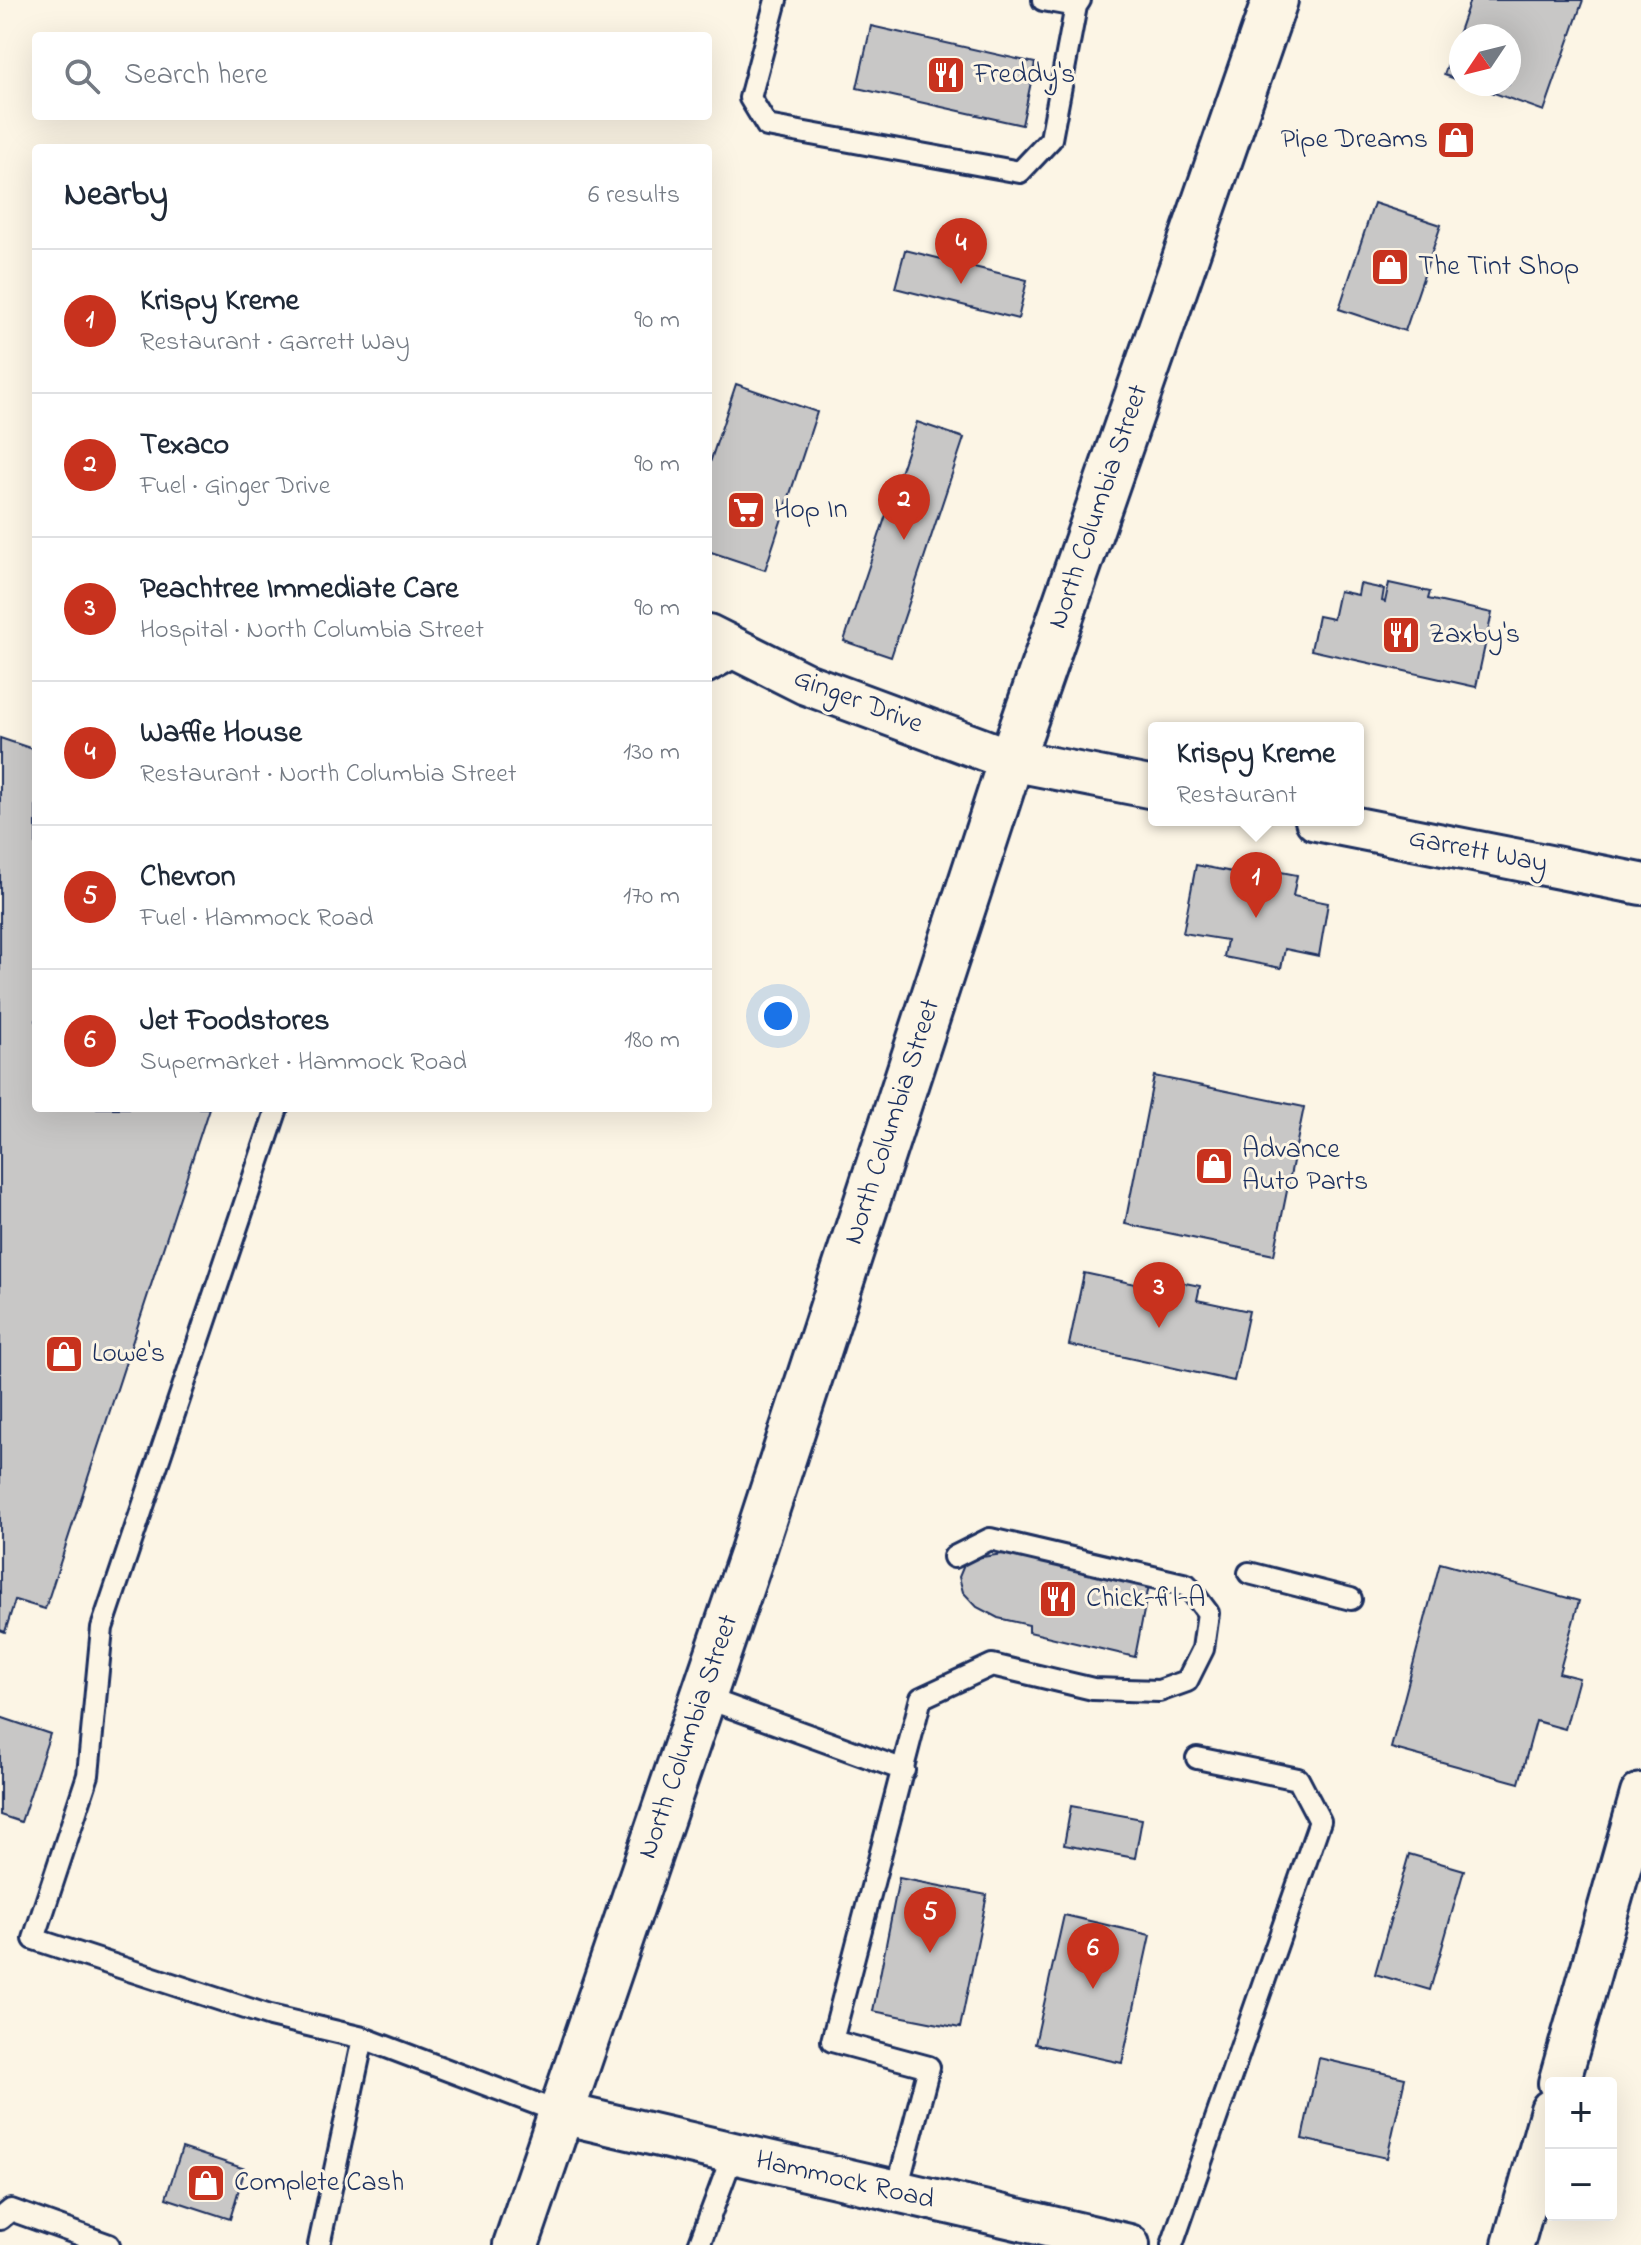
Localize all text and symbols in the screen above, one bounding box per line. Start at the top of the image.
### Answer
north arrow [1449,24,1521,96]
search box [32,32,712,120]
icon: search [60,54,104,98]
text: Search here [124,54,268,98]
restaurant icon: Freddy's [925,54,967,96]
place label: Freddy's [973,55,1075,96]
shop icon: Pipe Dreams [1435,119,1477,161]
place label: Pipe Dreams [1281,120,1428,161]
text: Nearby [64,171,168,221]
text: 6 results [588,177,680,215]
pin: 4 [935,218,987,284]
shop icon: The Tint Shop [1369,246,1411,288]
place label: The Tint Shop [1418,247,1579,288]
text: Krispy Kreme [140,280,299,324]
text: 1 [86,302,94,340]
text: 90 m [634,302,680,340]
text: Restaurant · Garrett Way [140,324,410,362]
street label: North Columbia Street [1038,379,1160,635]
text: Texaco [140,424,229,468]
text: 2 [84,446,96,484]
text: 90 m [634,446,680,484]
text: Fuel · Ginger Drive [140,468,330,506]
pin: 2 [878,474,930,540]
supermarket icon: Hop In [725,489,767,531]
place label: Hop In [774,490,847,531]
text: Peachtree Immediate Care [140,568,458,612]
text: 3 [85,590,95,628]
text: 90 m [634,590,680,628]
text: Hospital · North Columbia Street [140,612,484,650]
restaurant icon: Zaxby's [1380,614,1422,656]
place label: Zaxby's [1429,615,1520,656]
street label: Ginger Drive [787,659,929,746]
text: Waffle House [140,712,302,756]
popup [1148,722,1364,826]
text: Krispy Kreme [1176,733,1336,777]
text: 4 [85,734,95,772]
text: 130 m [623,734,680,772]
text: Restaurant · North Columbia Street [140,756,517,794]
text: Restaurant [1176,777,1297,815]
street label: Garrett Way [1405,818,1551,886]
pin: 1 [1230,852,1282,918]
text: Chevron [140,856,235,900]
text: 5 [83,878,97,916]
text: 170 m [623,878,680,916]
text: Fuel · Hammock Road [140,900,373,938]
street label: North Columbia Street [834,994,952,1250]
your location [758,996,798,1036]
text: Jet Foodstores [140,1000,329,1044]
text: 6 [84,1022,96,1060]
text: 180 m [624,1022,680,1060]
text: Supermarket · Hammock Road [140,1044,467,1082]
place label: Advance Auto Parts [1242,1130,1368,1203]
shop icon: Advance Auto Parts [1193,1145,1235,1187]
pin: 3 [1133,1262,1185,1328]
shop icon: Lowe's [43,1333,85,1375]
place label: Lowe's [92,1334,165,1375]
restaurant icon: Chick-fil-A [1037,1578,1079,1620]
place label: Chick-fil-A [1086,1579,1205,1620]
street label: North Columbia Street [628,1609,750,1865]
pin: 5 [904,1887,956,1953]
pin: 6 [1067,1923,1119,1989]
map controls [1545,2077,1617,2221]
button: + [1545,2077,1617,2149]
street label: Hammock Road [752,2141,939,2222]
button: − [1545,2149,1617,2221]
shop icon: Complete Cash [185,2162,227,2204]
place label: Complete Cash [234,2163,404,2204]

